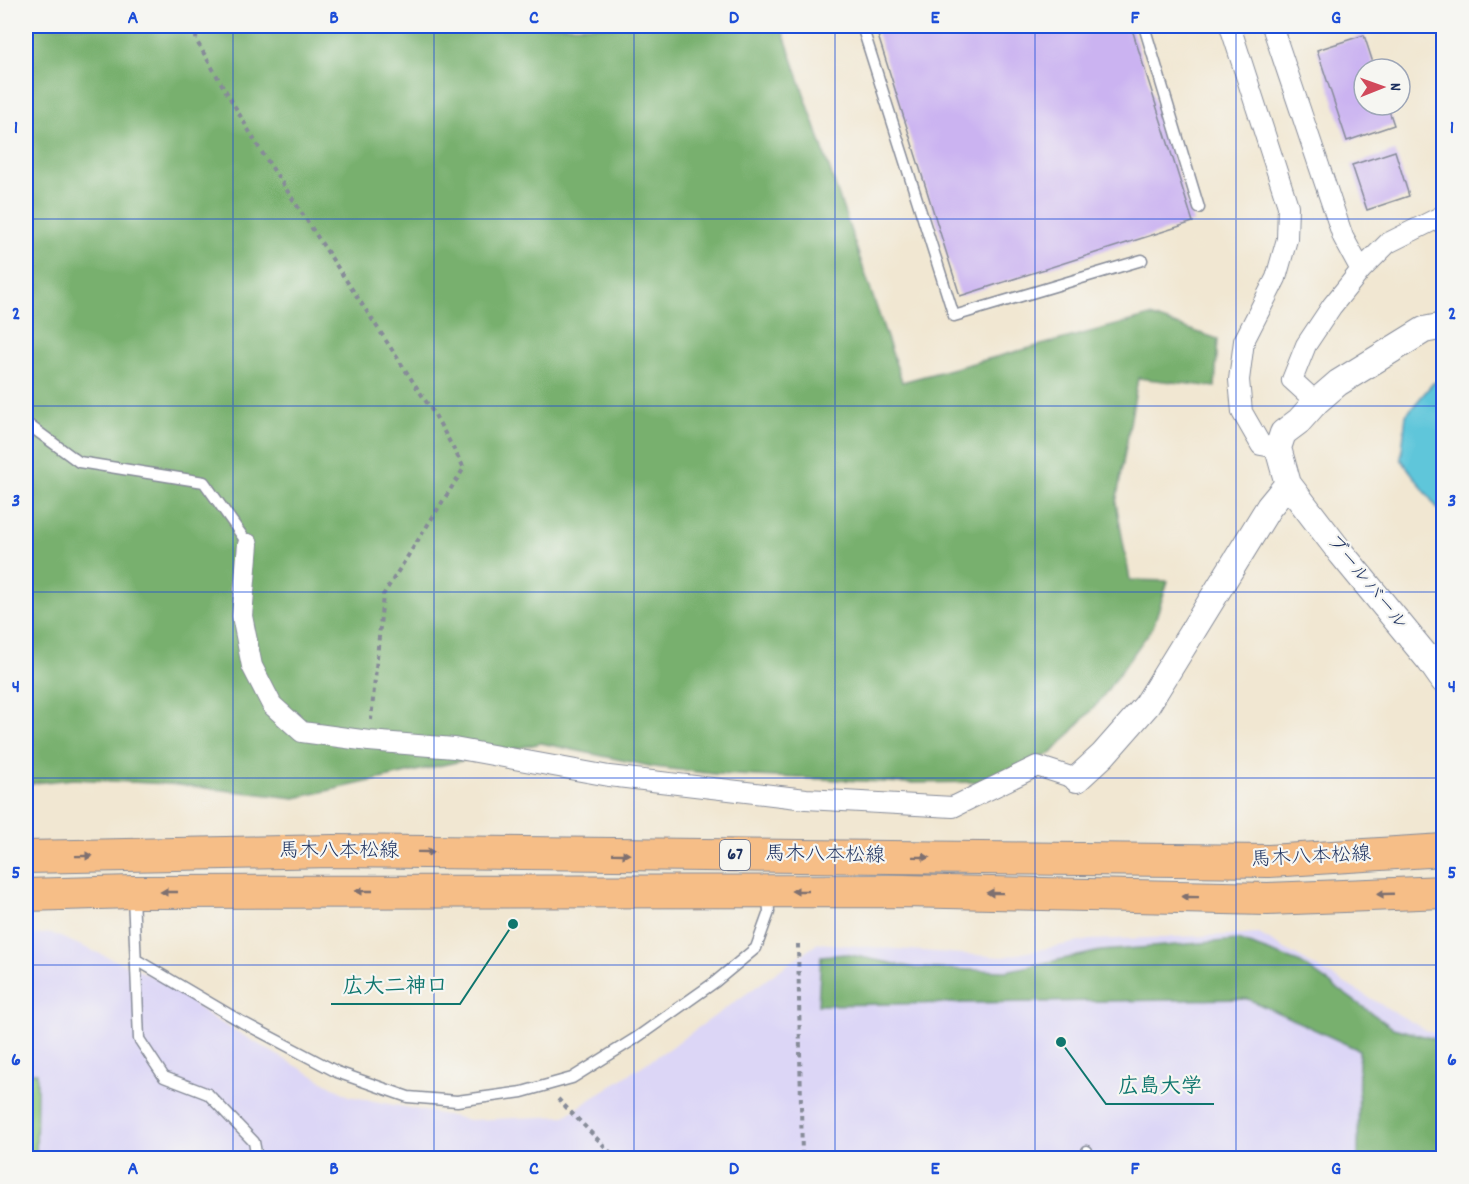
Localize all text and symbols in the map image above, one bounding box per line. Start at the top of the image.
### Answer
text: A [128,5,139,33]
text: B [329,5,339,33]
text: C [529,5,539,33]
text: D [729,5,740,33]
text: E [930,5,940,33]
text: F [1131,5,1141,33]
text: G [1331,5,1341,33]
north arrow [1352,57,1412,117]
text: N [1383,83,1406,91]
text: 1 [14,115,18,143]
text: 1 [1450,115,1454,143]
text: 2 [12,301,20,329]
text: 2 [1448,301,1456,329]
text: 3 [12,488,20,516]
text: 3 [1448,488,1456,516]
street label: ブールバール [1318,529,1414,637]
text: 4 [12,674,20,702]
text: 4 [1448,674,1456,702]
street label: 馬木八本松線 [279,838,399,866]
road number: 67 [720,840,750,870]
street label: 馬木八本松線 [765,841,885,871]
street label: 馬木八本松線 [1250,841,1372,875]
one-way arrow [416,847,435,856]
one-way arrow [611,849,630,859]
one-way arrow [74,851,93,861]
one-way arrow [911,852,930,862]
text: 5 [11,860,21,888]
text: 5 [1447,860,1457,888]
one-way arrow [354,886,373,896]
one-way arrow [791,886,810,896]
one-way arrow [159,887,178,897]
one-way arrow [986,888,1005,897]
one-way arrow [1376,890,1395,899]
one-way arrow [1181,892,1200,902]
callout: 広大二神口 [331,965,460,1004]
text: 広大二神口 [343,973,448,1003]
text: 6 [11,1047,21,1075]
text: 6 [1447,1047,1457,1075]
callout: 広島大学 [1106,1065,1214,1104]
text: 広島大学 [1118,1073,1202,1103]
text: A [128,1156,139,1184]
text: B [329,1156,339,1184]
text: C [529,1156,539,1184]
text: D [729,1156,740,1184]
text: E [930,1156,940,1184]
text: F [1131,1156,1141,1184]
text: G [1331,1156,1341,1184]

